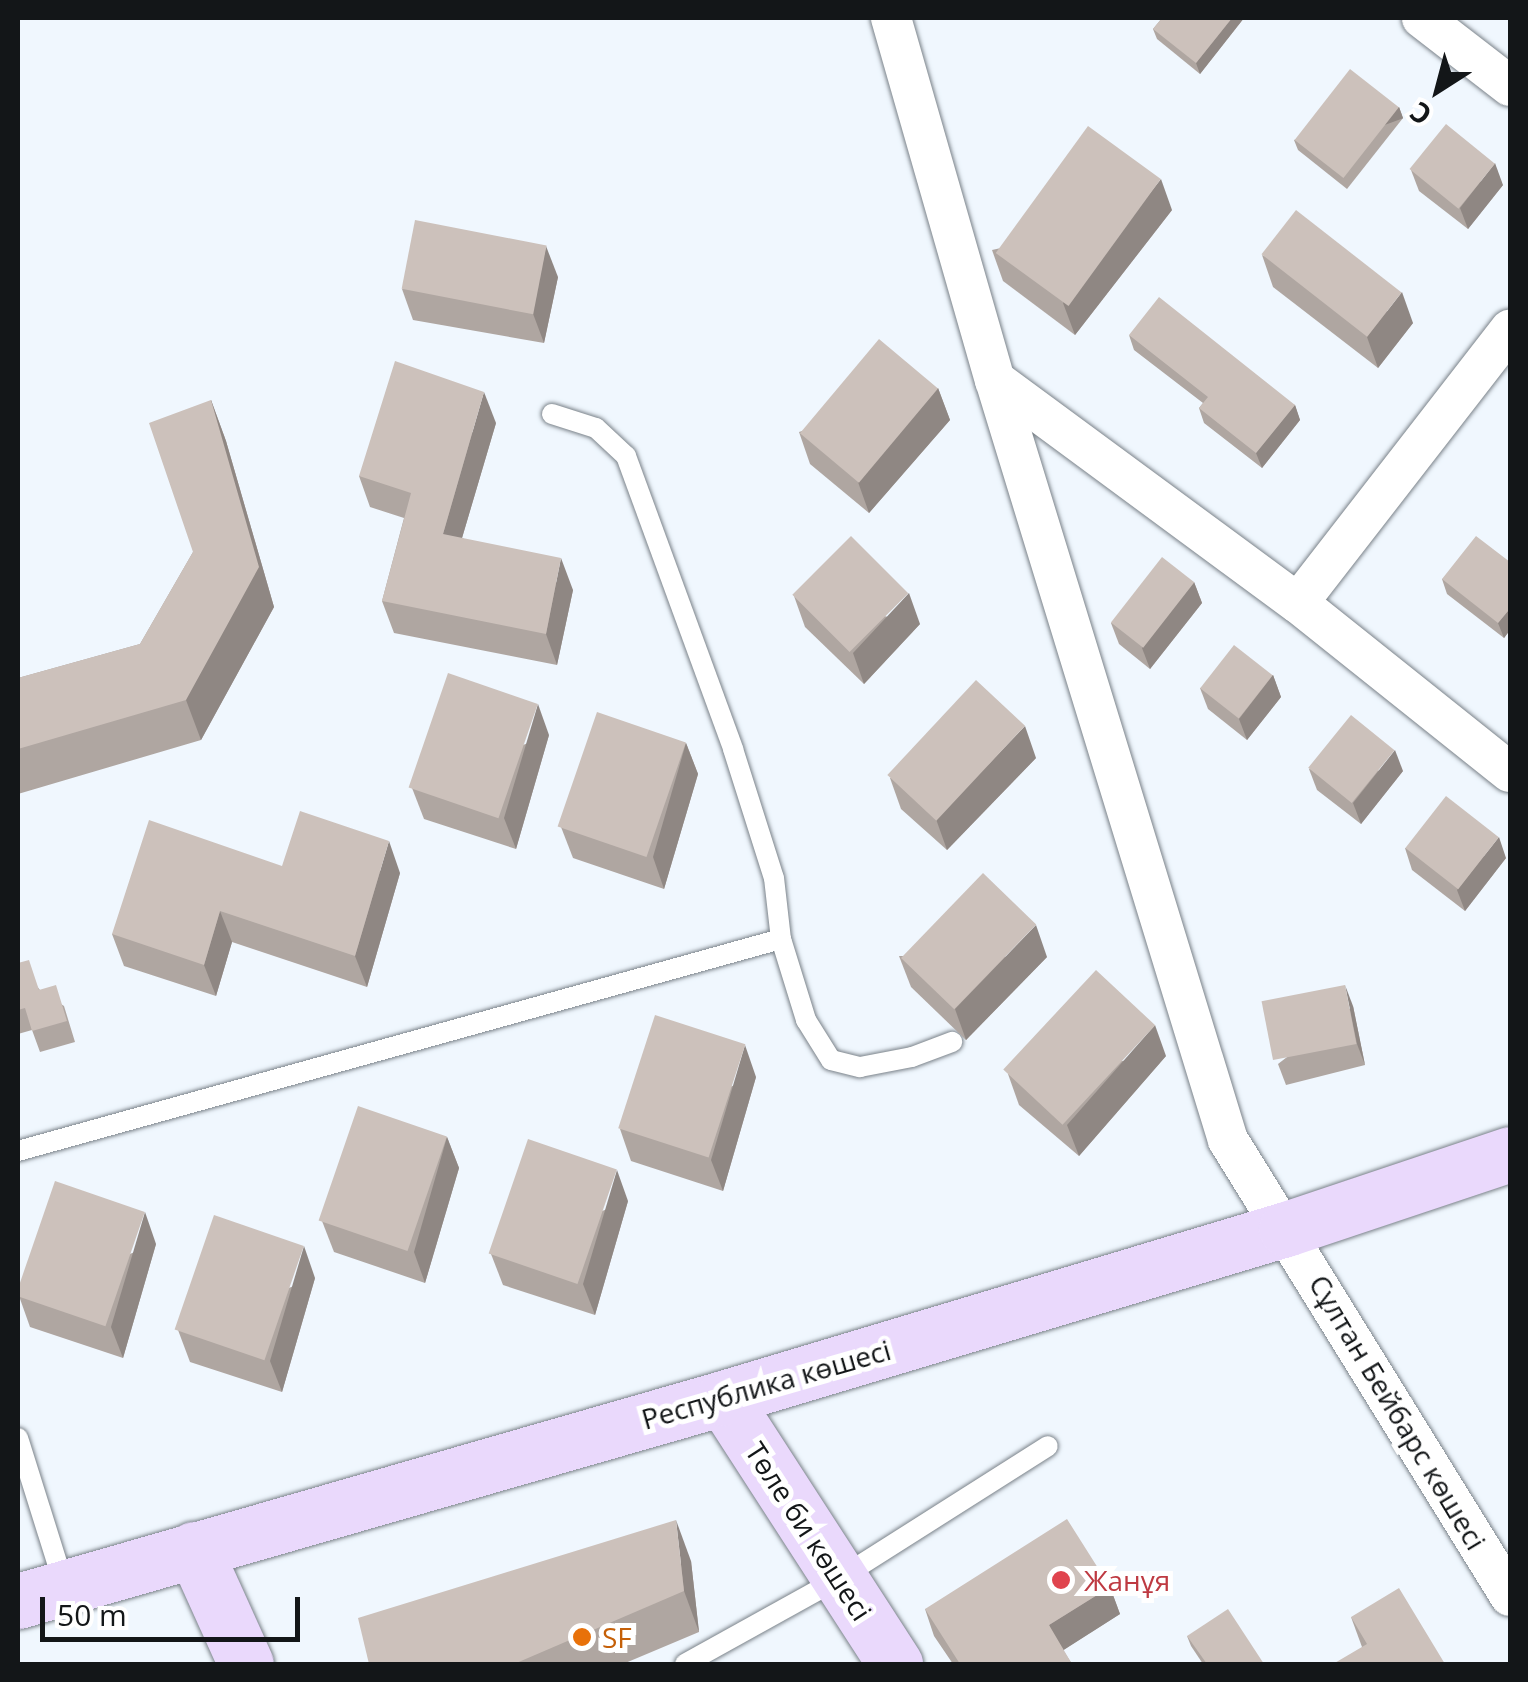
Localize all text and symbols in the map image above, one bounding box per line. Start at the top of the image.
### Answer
north arrow [1388,40,1488,140]
text: С [1402,94,1439,135]
street label: Сұлтан Бейбарс көшесі [1303,1269,1493,1555]
street label: Республика көшесі [638,1332,894,1436]
street label: Төле би көшесі [739,1436,879,1626]
place label: Жанұя [1084,1563,1170,1597]
marker: Жанұя [1048,1567,1074,1593]
scale bar [45,1577,305,1639]
text: 50 m [57,1594,127,1635]
place label: SF [602,1620,632,1654]
marker: SF [571,1626,593,1648]

